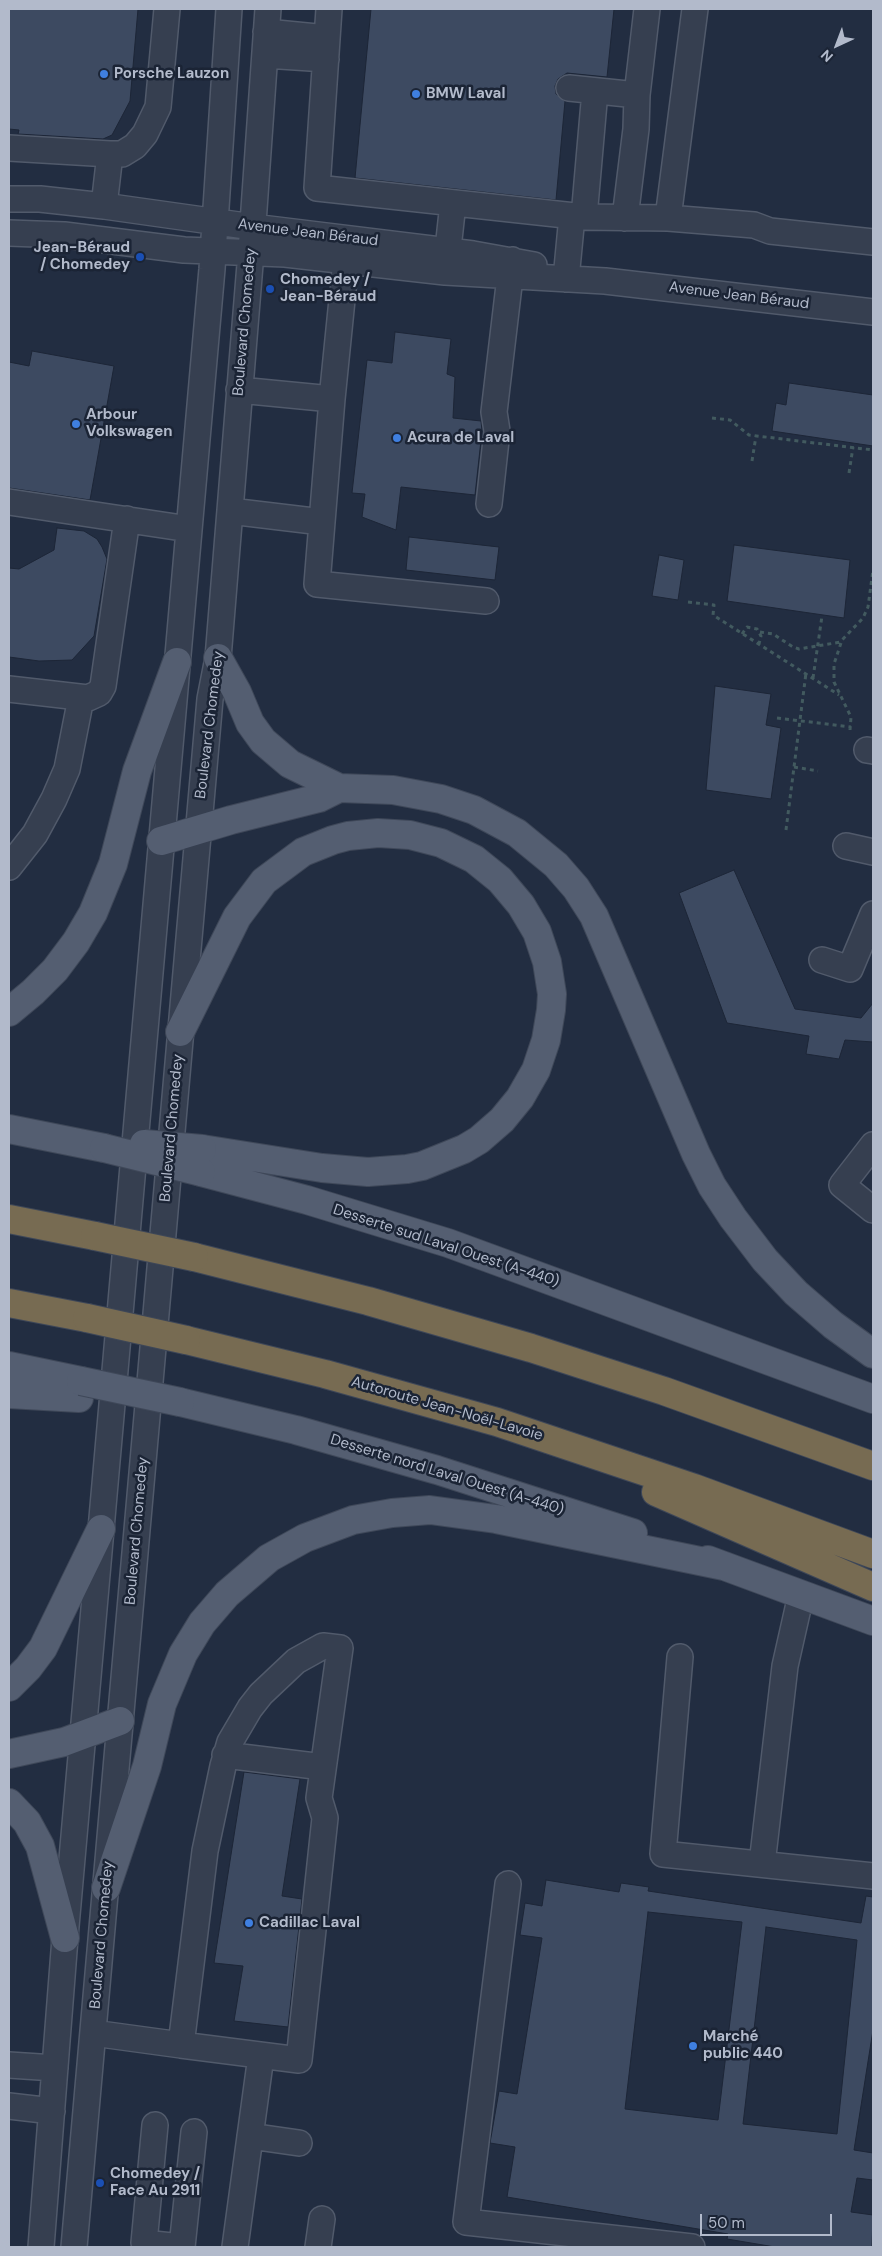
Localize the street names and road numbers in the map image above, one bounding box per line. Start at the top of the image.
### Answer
street label: Avenue Jean Béraud [237,215,379,251]
street label: Boulevard Chomedey [230,247,260,397]
street label: Avenue Jean Béraud [668,278,810,314]
street label: Boulevard Chomedey [192,650,228,800]
street label: Boulevard Chomedey [157,1053,187,1203]
street label: Desserte sud Laval Ouest (A-440) [331,1201,561,1291]
street label: Autoroute Jean-Noël-Lavoie [349,1373,545,1445]
street label: Desserte nord Laval Ouest (A-440) [328,1431,566,1519]
street label: Boulevard Chomedey [122,1456,152,1606]
street label: Boulevard Chomedey [87,1860,117,2010]

